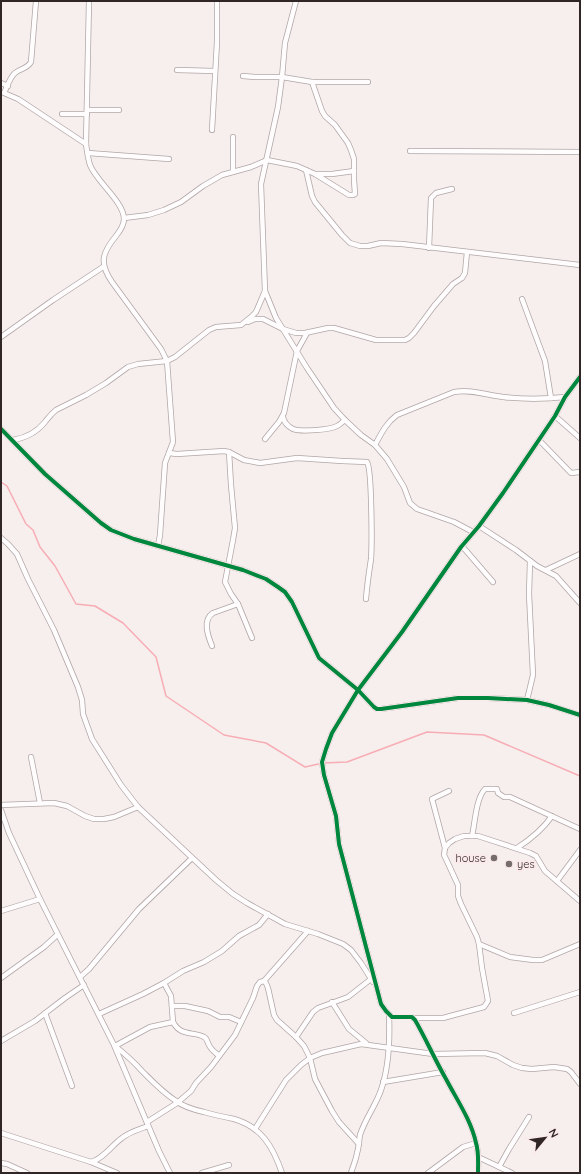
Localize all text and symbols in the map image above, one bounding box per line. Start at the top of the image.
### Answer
place label: house [455,851,486,865]
marker: house [489,853,499,863]
place label: yes [517,857,535,871]
marker: yes [504,859,514,869]
north arrow [525,1118,565,1158]
text: N [546,1126,562,1140]

